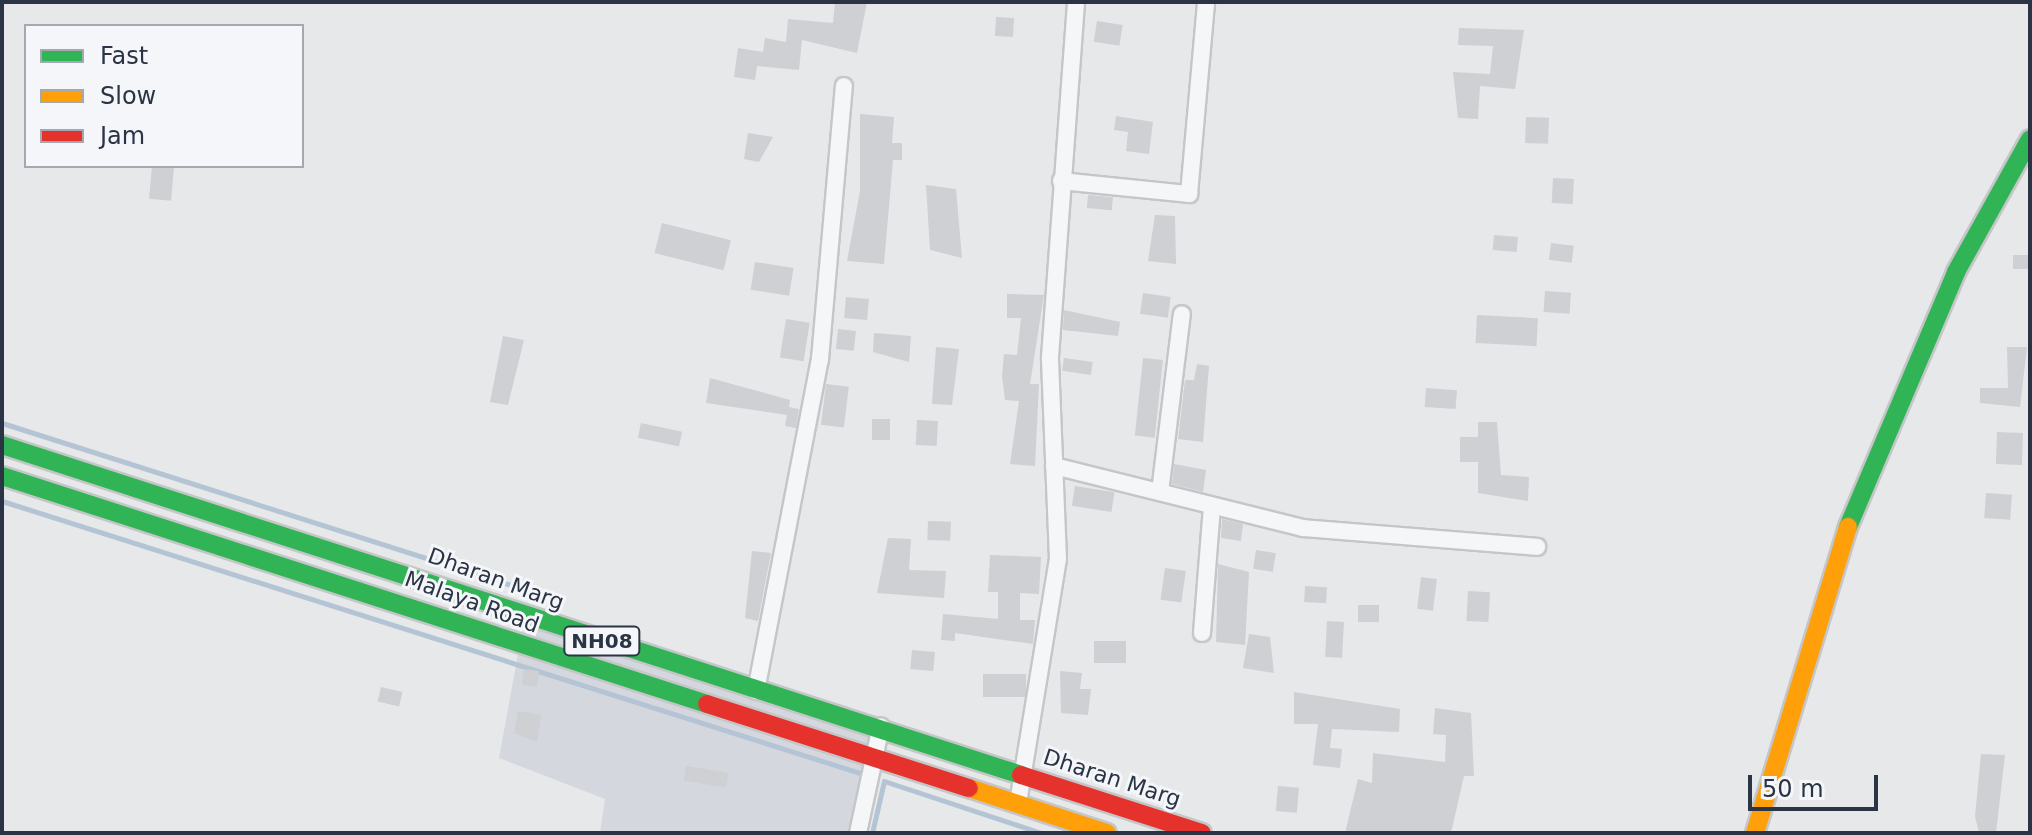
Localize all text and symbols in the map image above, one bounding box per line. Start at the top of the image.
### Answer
legend [24,24,304,168]
text: Fast [100,42,148,70]
text: Slow [100,82,156,110]
text: Jam [100,122,145,150]
street label: Dharan Marg [424,542,568,616]
street label: Malaya Road [401,566,543,638]
road number: NH08 [562,625,642,657]
street label: Dharan Marg [1040,743,1184,813]
scale bar [1752,759,1882,809]
text: 50 m [1762,775,1824,803]

